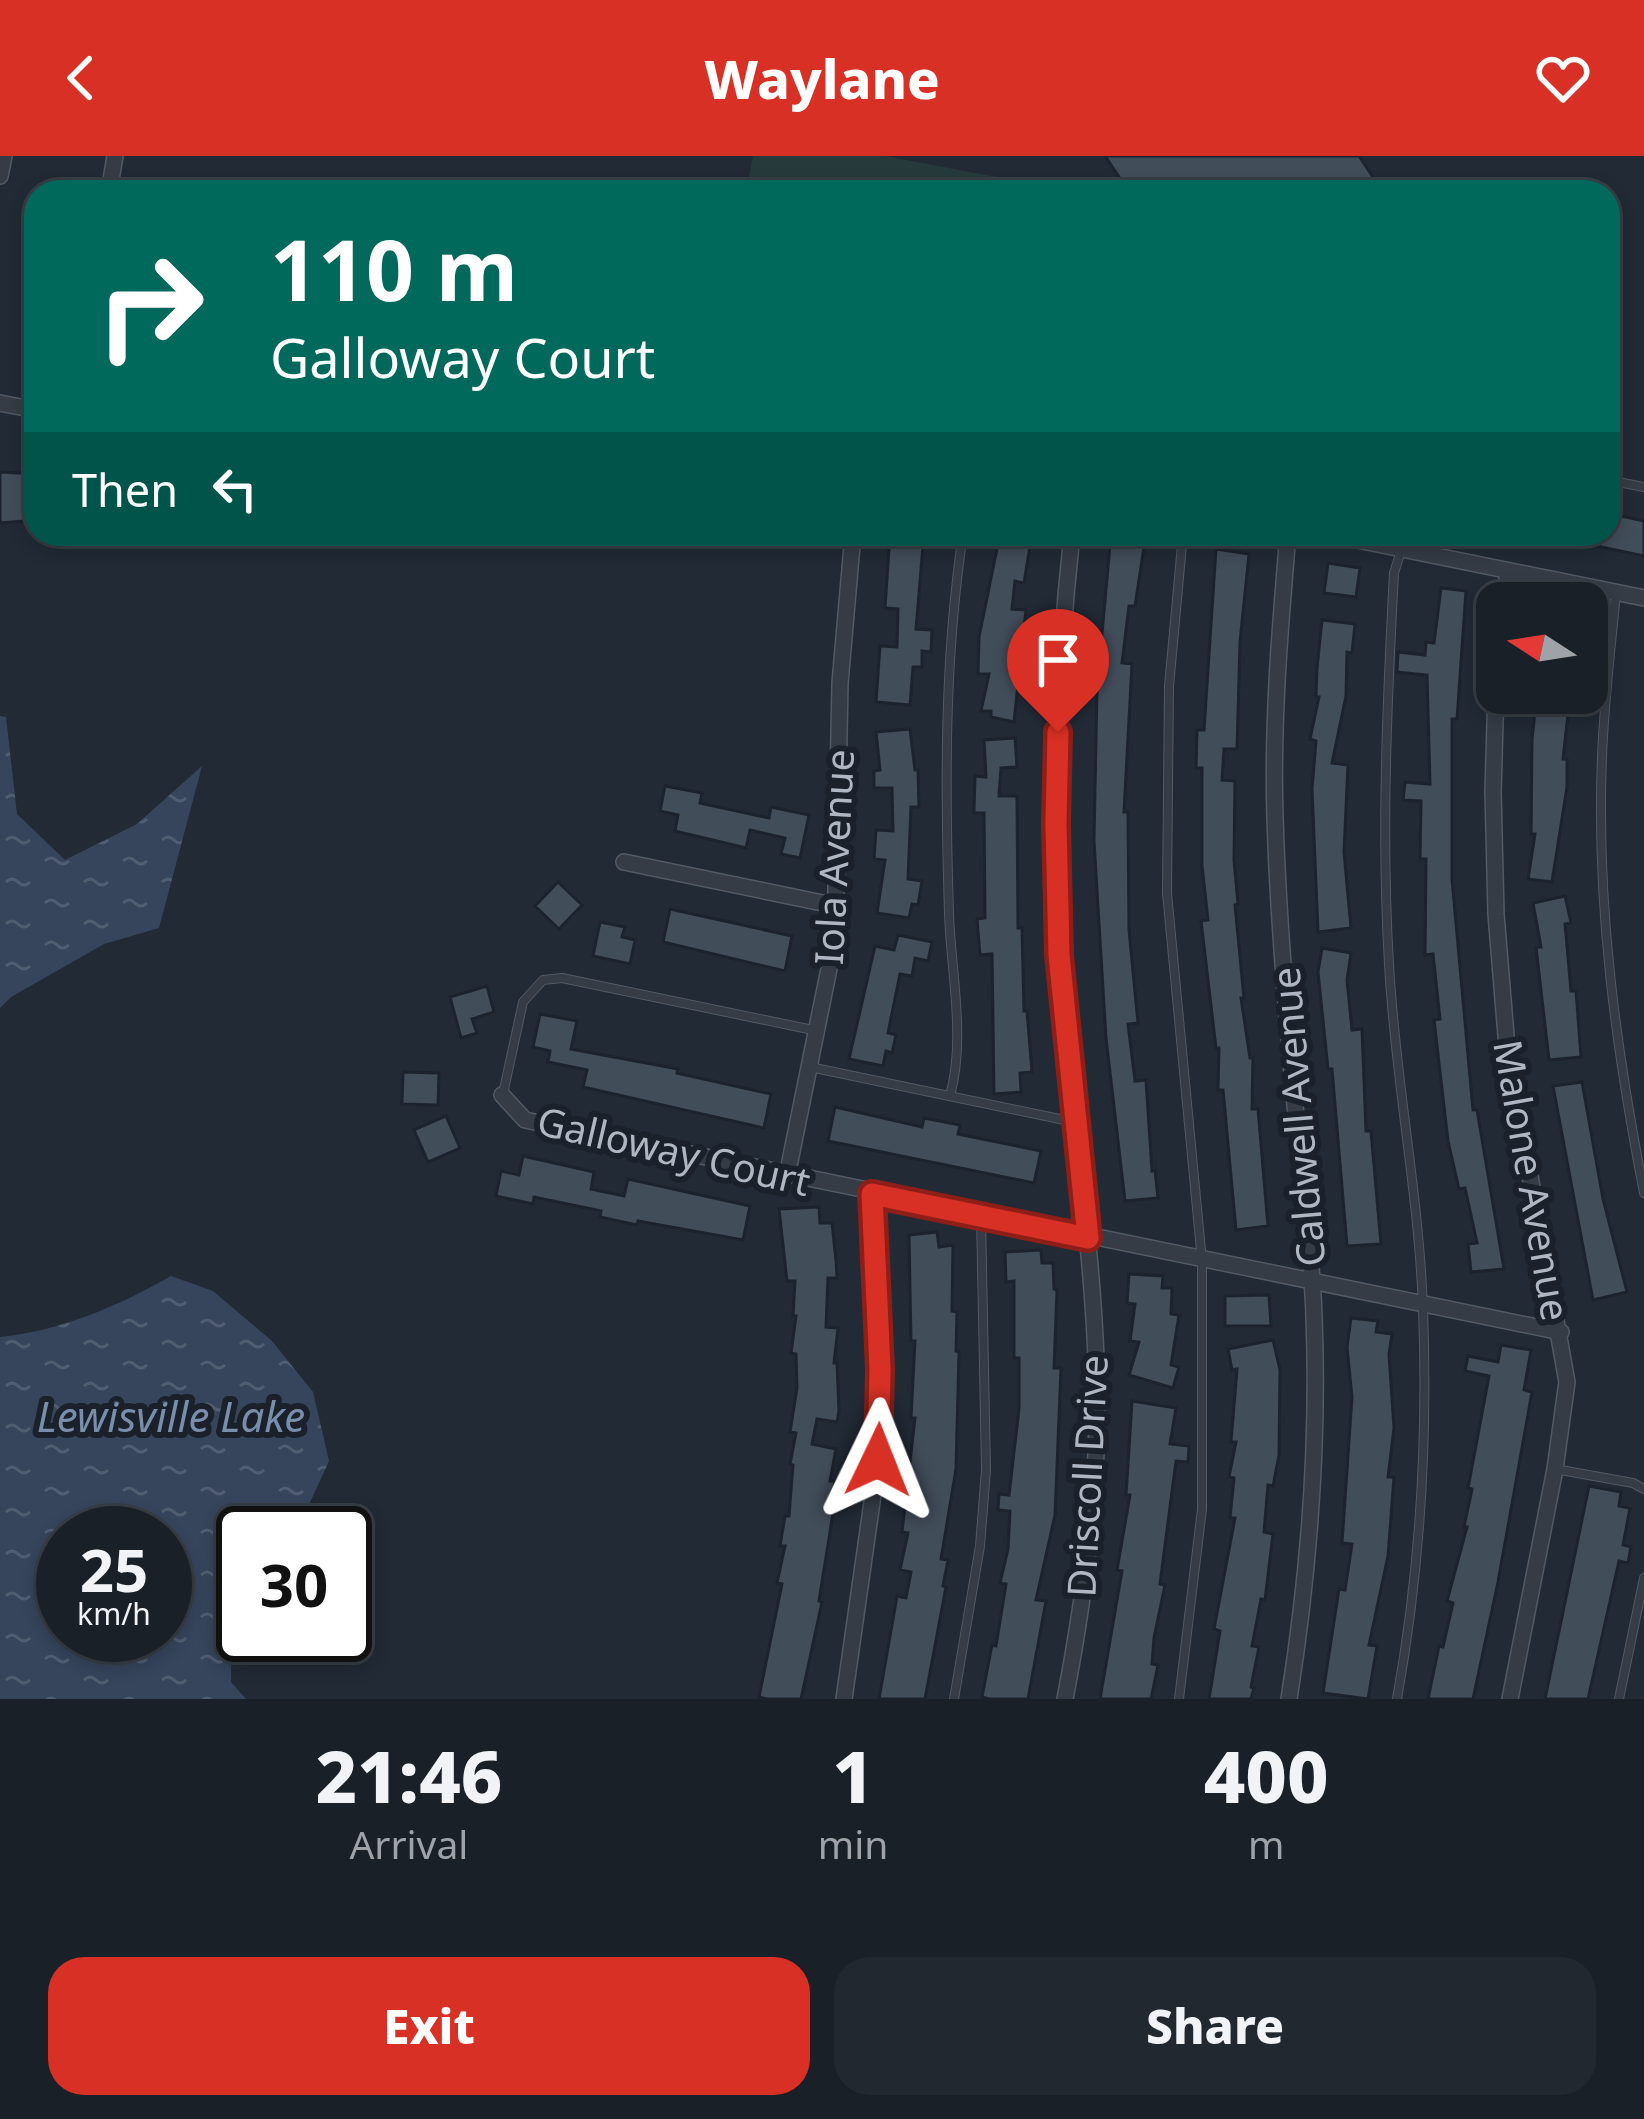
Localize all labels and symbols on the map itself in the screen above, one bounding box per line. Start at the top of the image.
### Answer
north arrow [1476,582,1608,714]
pin [1007,609,1109,732]
street label: Iola Avenue [801,748,865,966]
street label: Caldwell Avenue [1258,965,1336,1269]
street label: Malone Avenue [1482,1036,1584,1324]
street label: Galloway Court [532,1093,816,1207]
street label: Driscoll Drive [1053,1354,1119,1598]
water label: Lewisville Lake [37,1387,305,1444]
position arrow [815,1397,941,1523]
speed limit sign: 30 [216,1506,372,1662]

